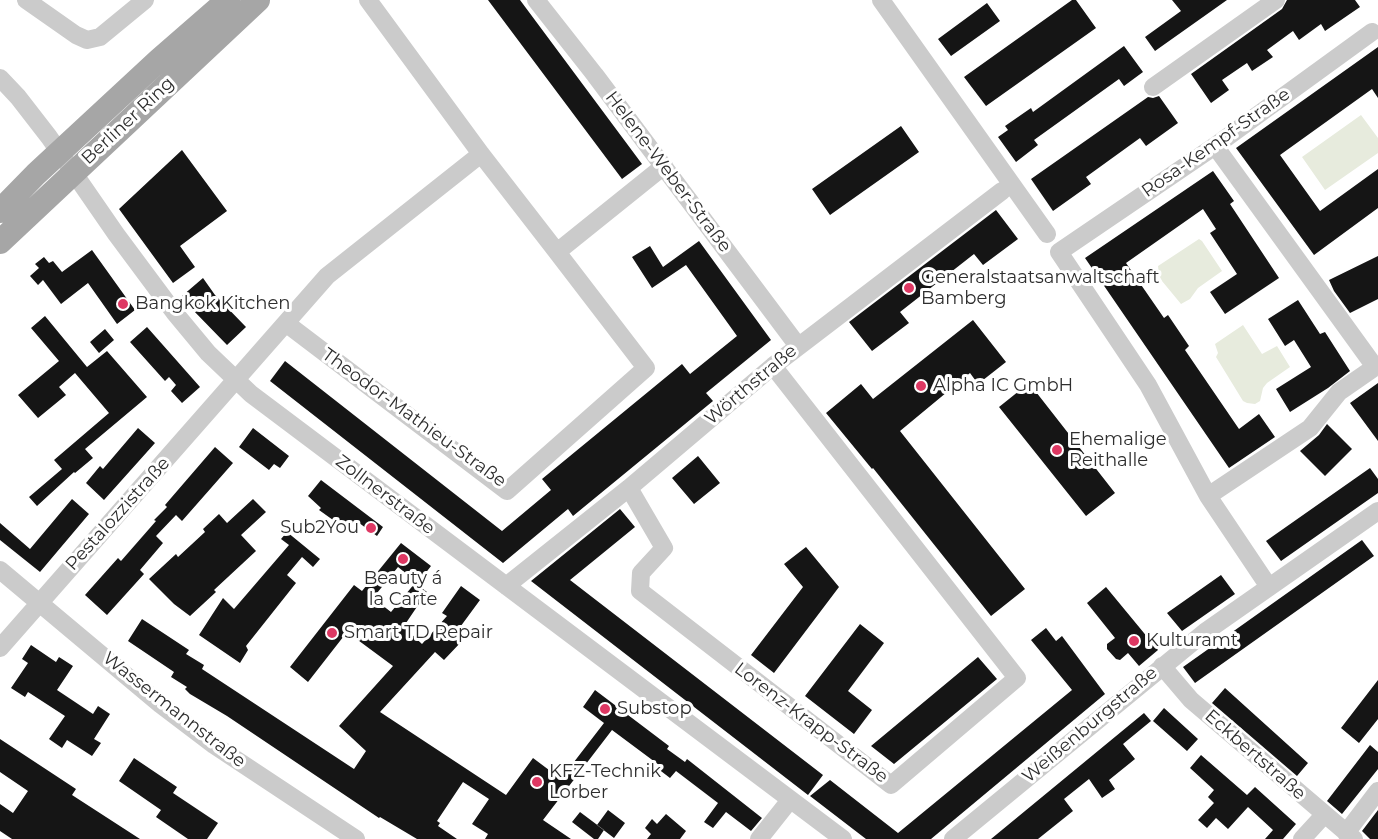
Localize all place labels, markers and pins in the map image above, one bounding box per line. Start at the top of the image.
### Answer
place label: Generalstaatsanwaltschaft Bamberg [921,267,1160,310]
marker: Generalstaatsanwaltschaft Bamberg [902,281,916,295]
place label: Bangkok Kitchen [135,293,290,315]
marker: Bangkok Kitchen [116,297,130,311]
place label: Alpha IC GmbH [933,375,1073,397]
marker: Alpha IC GmbH [914,379,928,393]
place label: Ehemalige Reithalle [1069,429,1167,472]
marker: Ehemalige Reithalle [1050,443,1064,457]
place label: Sub2You [280,517,359,539]
marker: Sub2You [364,521,378,535]
marker: Beauty á la Carte [396,552,410,566]
place label: Beauty á la Carte [364,568,442,610]
place label: Smart TD Repair [344,622,493,644]
marker: Smart TD Repair [325,626,339,640]
place label: Kulturamt [1146,630,1238,652]
marker: Kulturamt [1127,634,1141,648]
place label: Substop [617,698,692,720]
marker: Substop [598,702,612,716]
place label: KFZ-Technik Lorber [549,761,661,804]
marker: KFZ-Technik Lorber [530,775,544,789]

